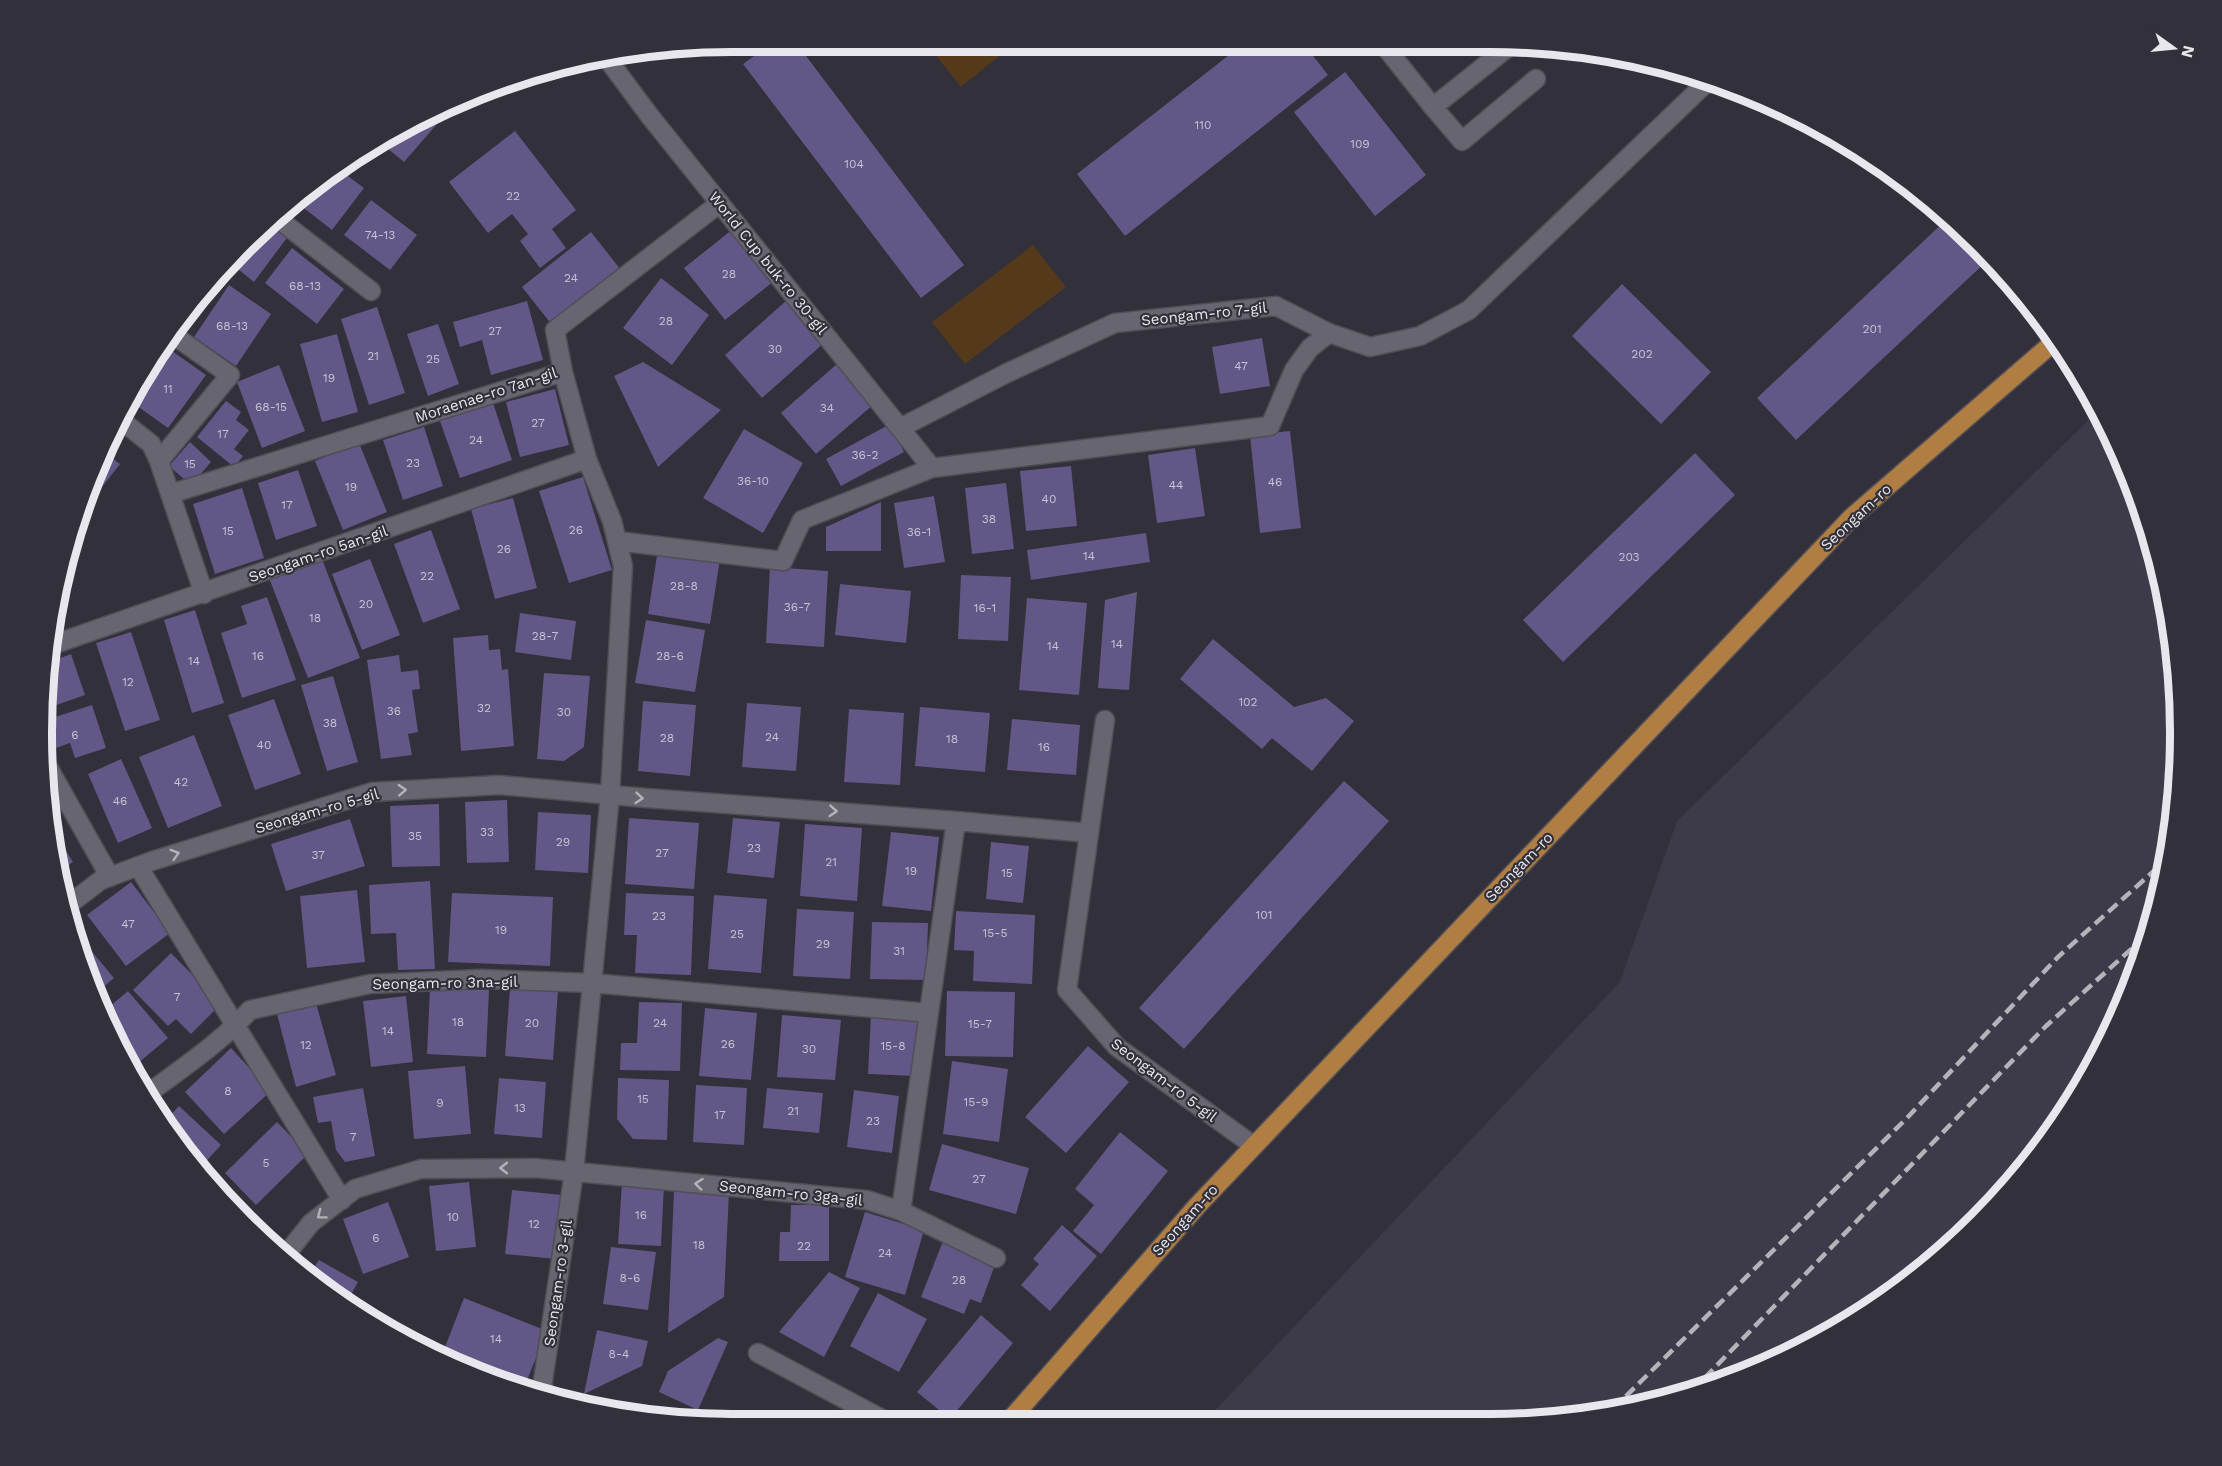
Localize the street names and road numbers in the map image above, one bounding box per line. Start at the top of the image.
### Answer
street label: World Cup buk-ro 30-gil [705,188,831,338]
street label: Seongam-ro 7-gil [1140,298,1268,330]
street label: Moraenae-ro 7an-gil [413,363,560,426]
street label: Seongam-ro [1817,480,1895,554]
street label: Seongam-ro 5an-gil [246,522,390,586]
street label: Seongam-ro 5-gil [253,785,381,837]
street label: Seongam-ro [1481,828,1557,906]
street label: Seongam-ro 3na-gil [372,973,518,993]
street label: Seongam-ro 5-gil [1108,1034,1221,1126]
street label: Seongam-ro 3ga-gil [718,1177,864,1210]
street label: Seongam-ro [1148,1181,1222,1259]
street label: Seongam-ro 3-gil [540,1218,576,1348]

